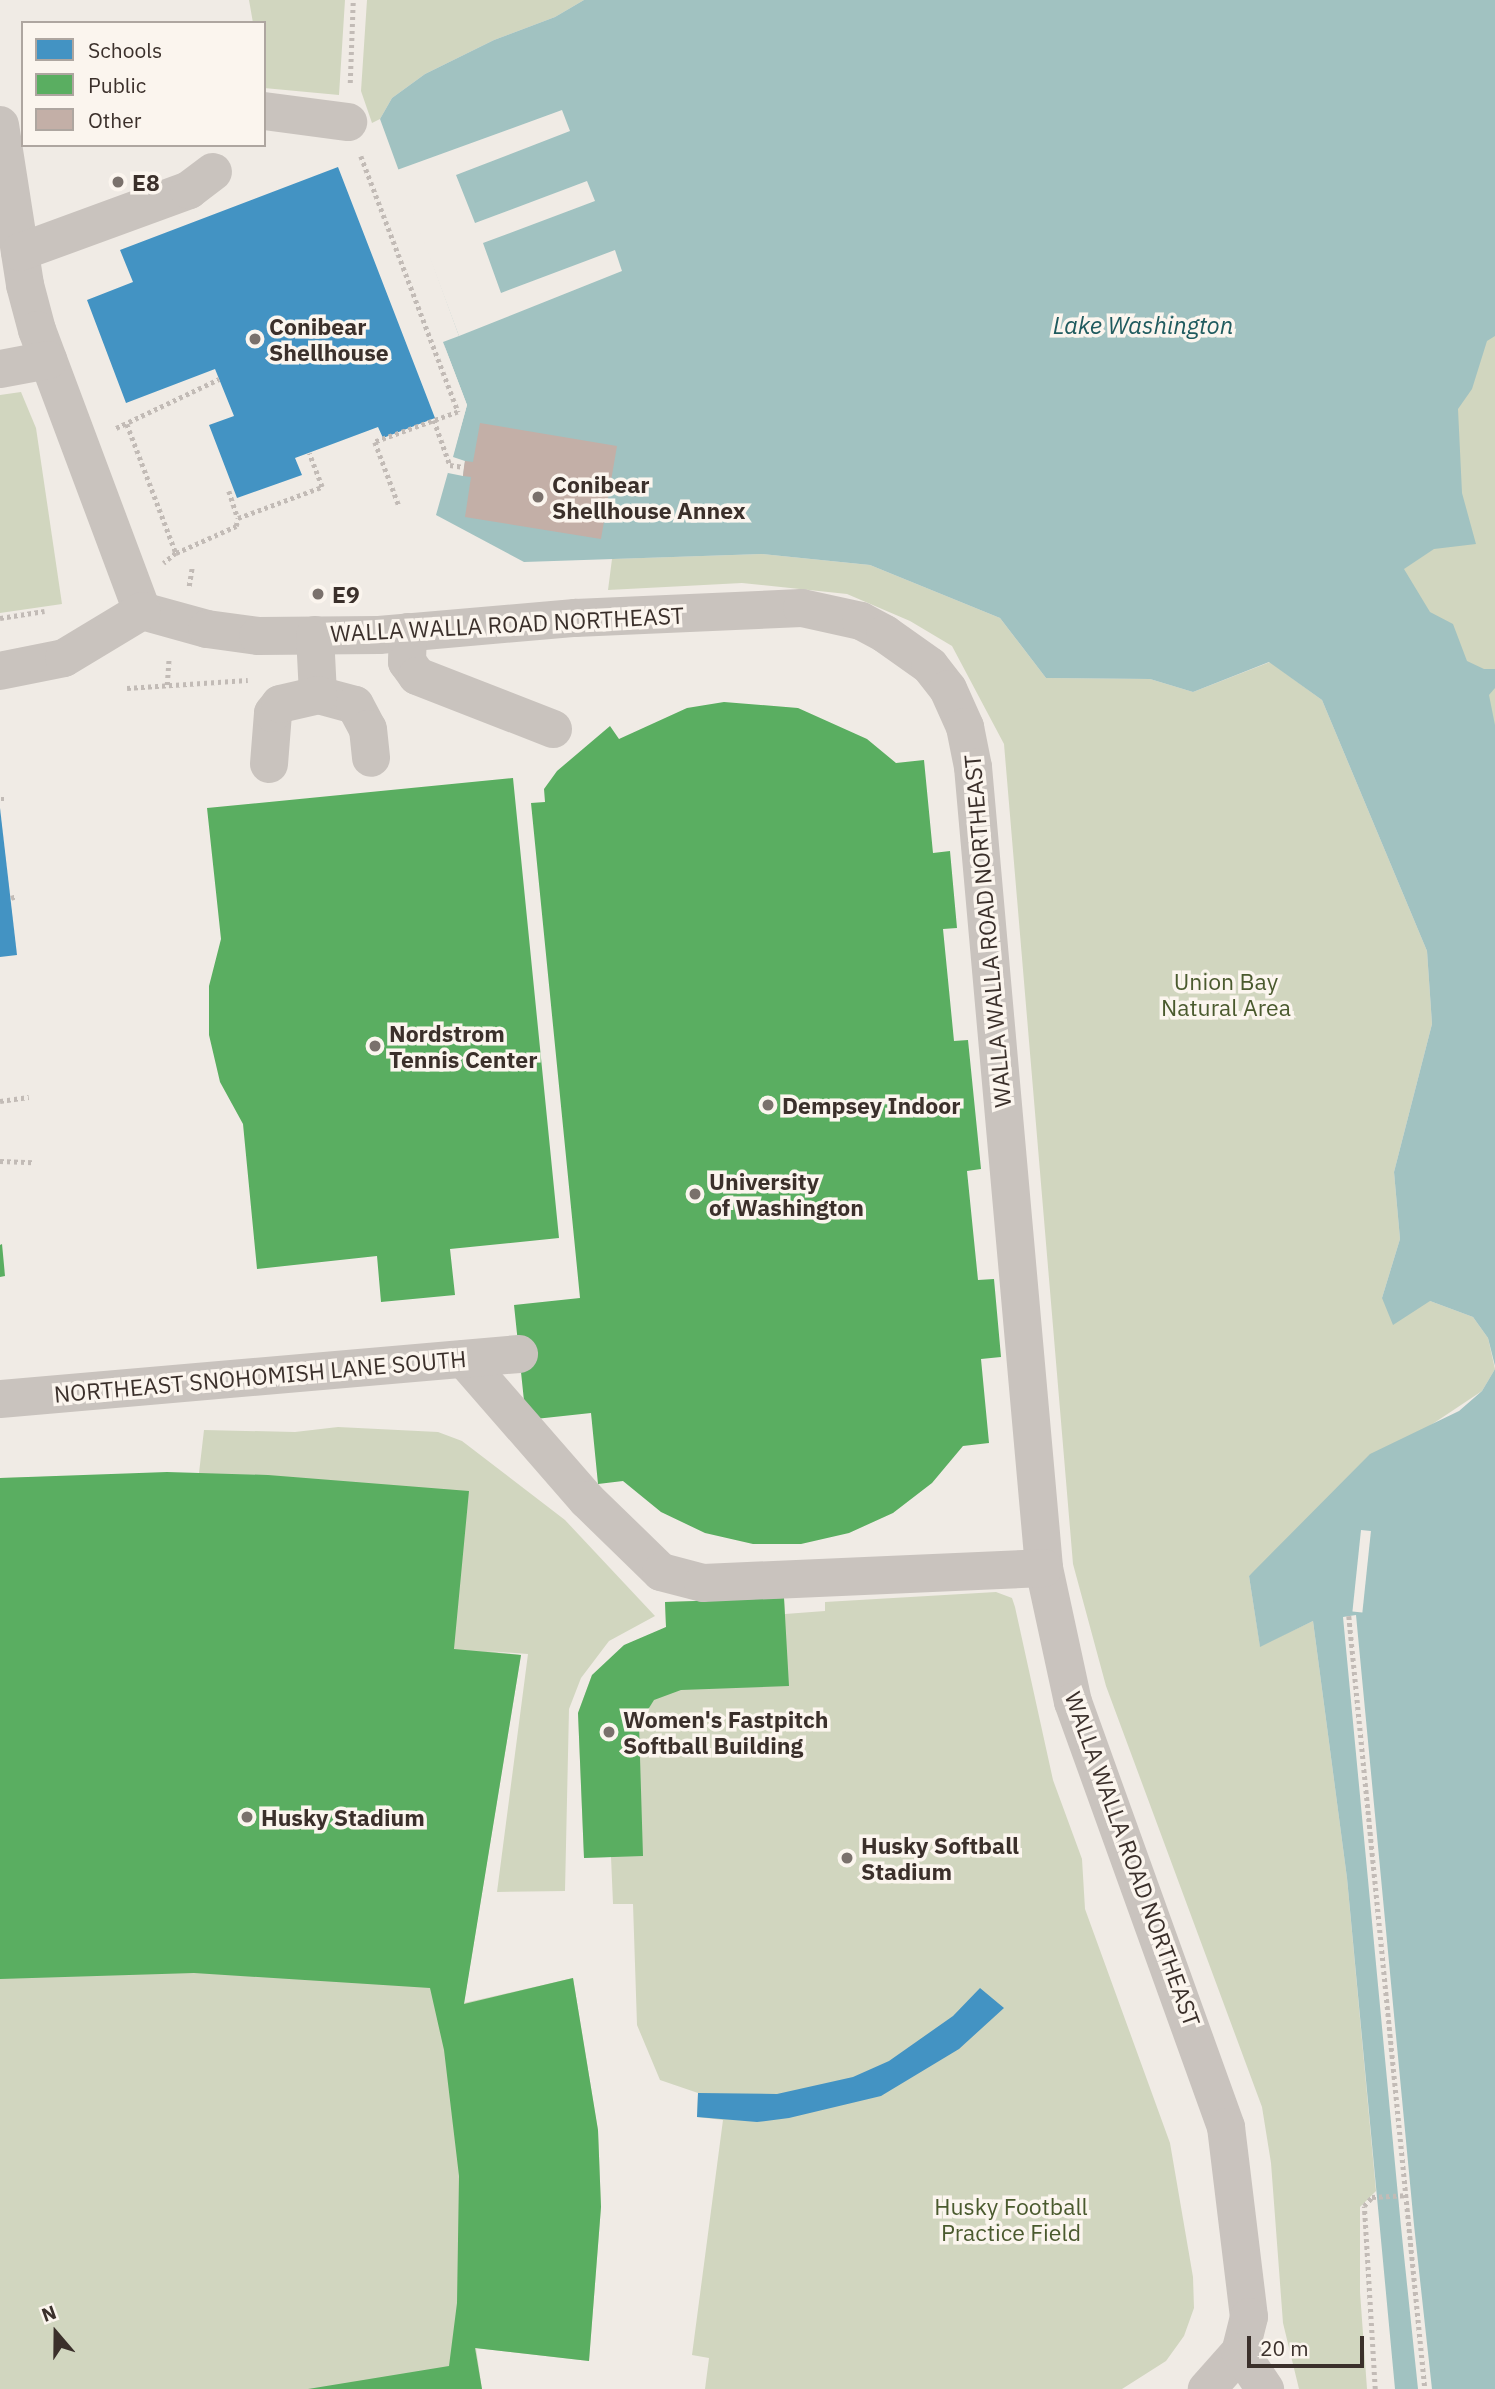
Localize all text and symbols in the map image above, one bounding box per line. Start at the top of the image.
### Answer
legend [21,21,266,147]
text: Schools [88,36,162,64]
text: Public [88,71,146,99]
text: Other [88,106,141,134]
place label: E8 [132,168,160,196]
marker: E8 [110,174,126,190]
place label: Conibear Shellhouse [269,312,389,366]
water label: Lake Washington [1053,312,1233,340]
marker: Conibear Shellhouse [247,331,263,347]
place label: Conibear Shellhouse Annex [552,470,746,524]
marker: Conibear Shellhouse Annex [530,489,546,505]
place label: E9 [332,580,360,608]
marker: E9 [310,586,326,602]
street label: WALLA WALLA ROAD NORTHEAST [329,601,685,647]
street label: WALLA WALLA ROAD NORTHEAST [958,753,1016,1109]
park label: Union Bay Natural Area [1161,967,1291,1021]
place label: Nordstrom Tennis Center [389,1019,537,1073]
marker: Nordstrom Tennis Center [367,1038,383,1054]
place label: Dempsey Indoor [782,1091,960,1119]
marker: Dempsey Indoor [760,1097,776,1113]
place label: University of Washington [709,1167,864,1221]
marker: University of Washington [687,1186,703,1202]
street label: NORTHEAST SNOHOMISH LANE SOUTH [53,1344,467,1408]
street label: WALLA WALLA ROAD NORTHEAST [1059,1688,1207,2030]
place label: Women's Fastpitch Softball Building [623,1705,829,1759]
marker: Women's Fastpitch Softball Building [601,1724,617,1740]
place label: Husky Stadium [261,1803,425,1831]
marker: Husky Stadium [239,1809,255,1825]
place label: Husky Softball Stadium [861,1831,1019,1885]
marker: Husky Softball Stadium [839,1850,855,1866]
park label: Husky Football Practice Field [934,2192,1088,2246]
north arrow [21,2298,91,2368]
text: N [38,2300,59,2327]
scale bar [1250,2322,1367,2366]
text: 20 m [1260,2334,1309,2362]

